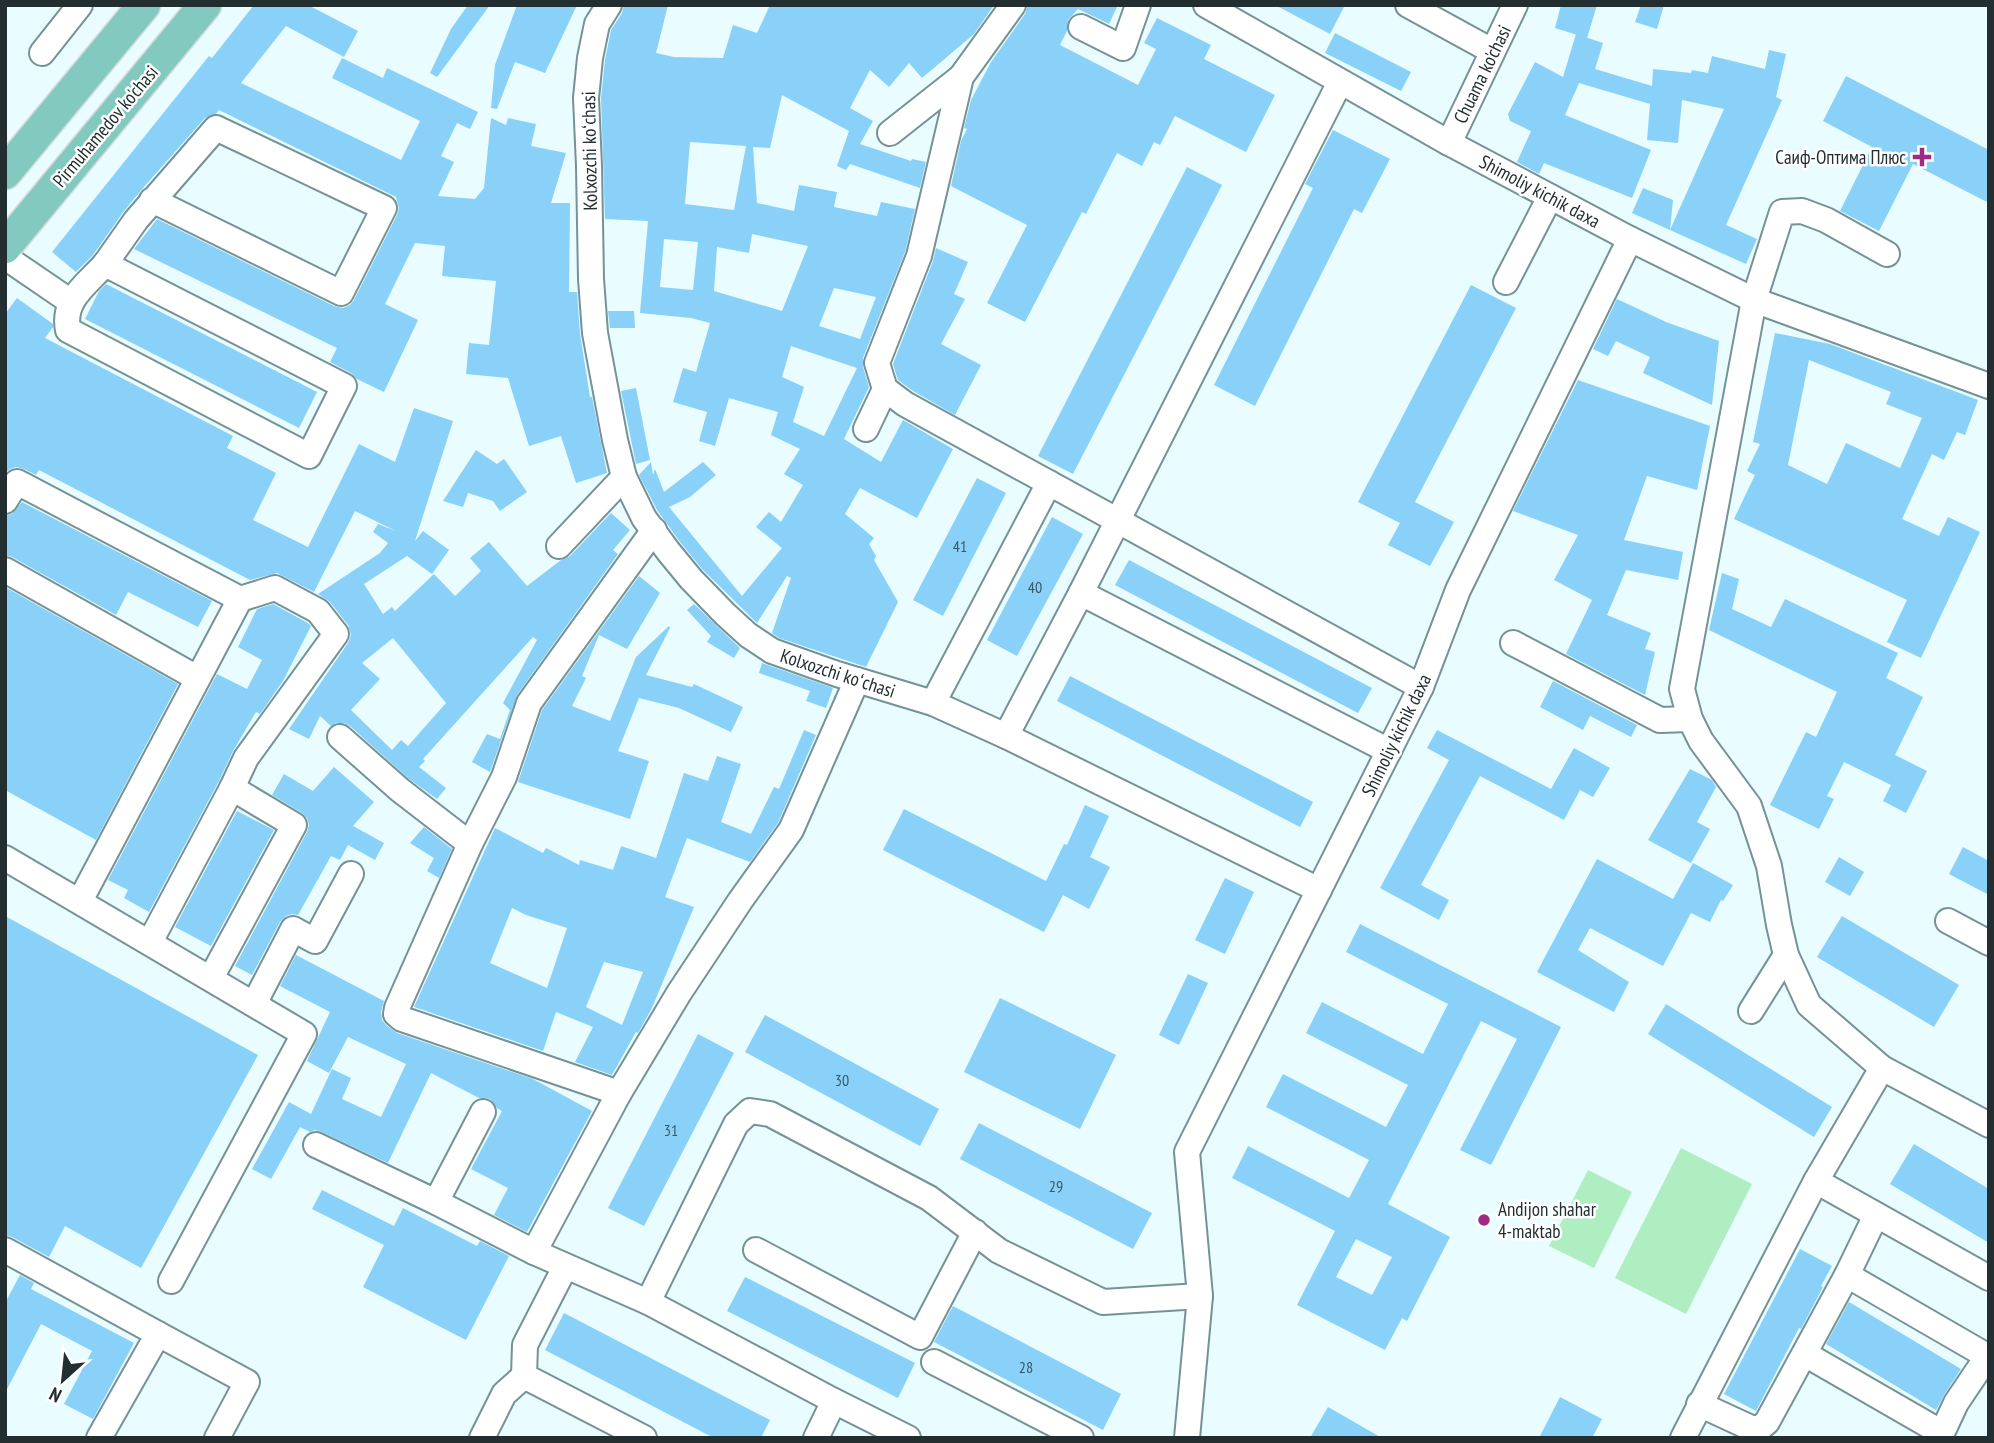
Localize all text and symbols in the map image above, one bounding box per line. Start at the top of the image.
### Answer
street label: Chuama ko'chasi [1448,21,1516,127]
street label: Pirmuhamedov ko'chasi [47,60,163,192]
street label: Kolxozchi koʻchasi [576,91,602,211]
place label: Саиф-Оптима Плюс [1775,145,1906,169]
marker: Саиф-Оптима Плюс [1912,147,1932,167]
street label: Shimoliy kichik daxa [1476,149,1604,233]
house number: 41 [953,536,967,556]
house number: 40 [1028,577,1042,597]
street label: Kolxozchi koʻchasi [777,643,899,703]
street label: Shimoliy kichik daxa [1356,670,1436,800]
house number: 30 [835,1070,849,1090]
house number: 31 [664,1120,678,1140]
house number: 29 [1049,1176,1063,1196]
place label: Andijon shahar 4-maktab [1498,1197,1597,1243]
marker: Andijon shahar 4-maktab [1476,1212,1492,1228]
north arrow [28,1345,98,1415]
house number: 28 [1019,1357,1033,1377]
text: N [45,1382,65,1408]

